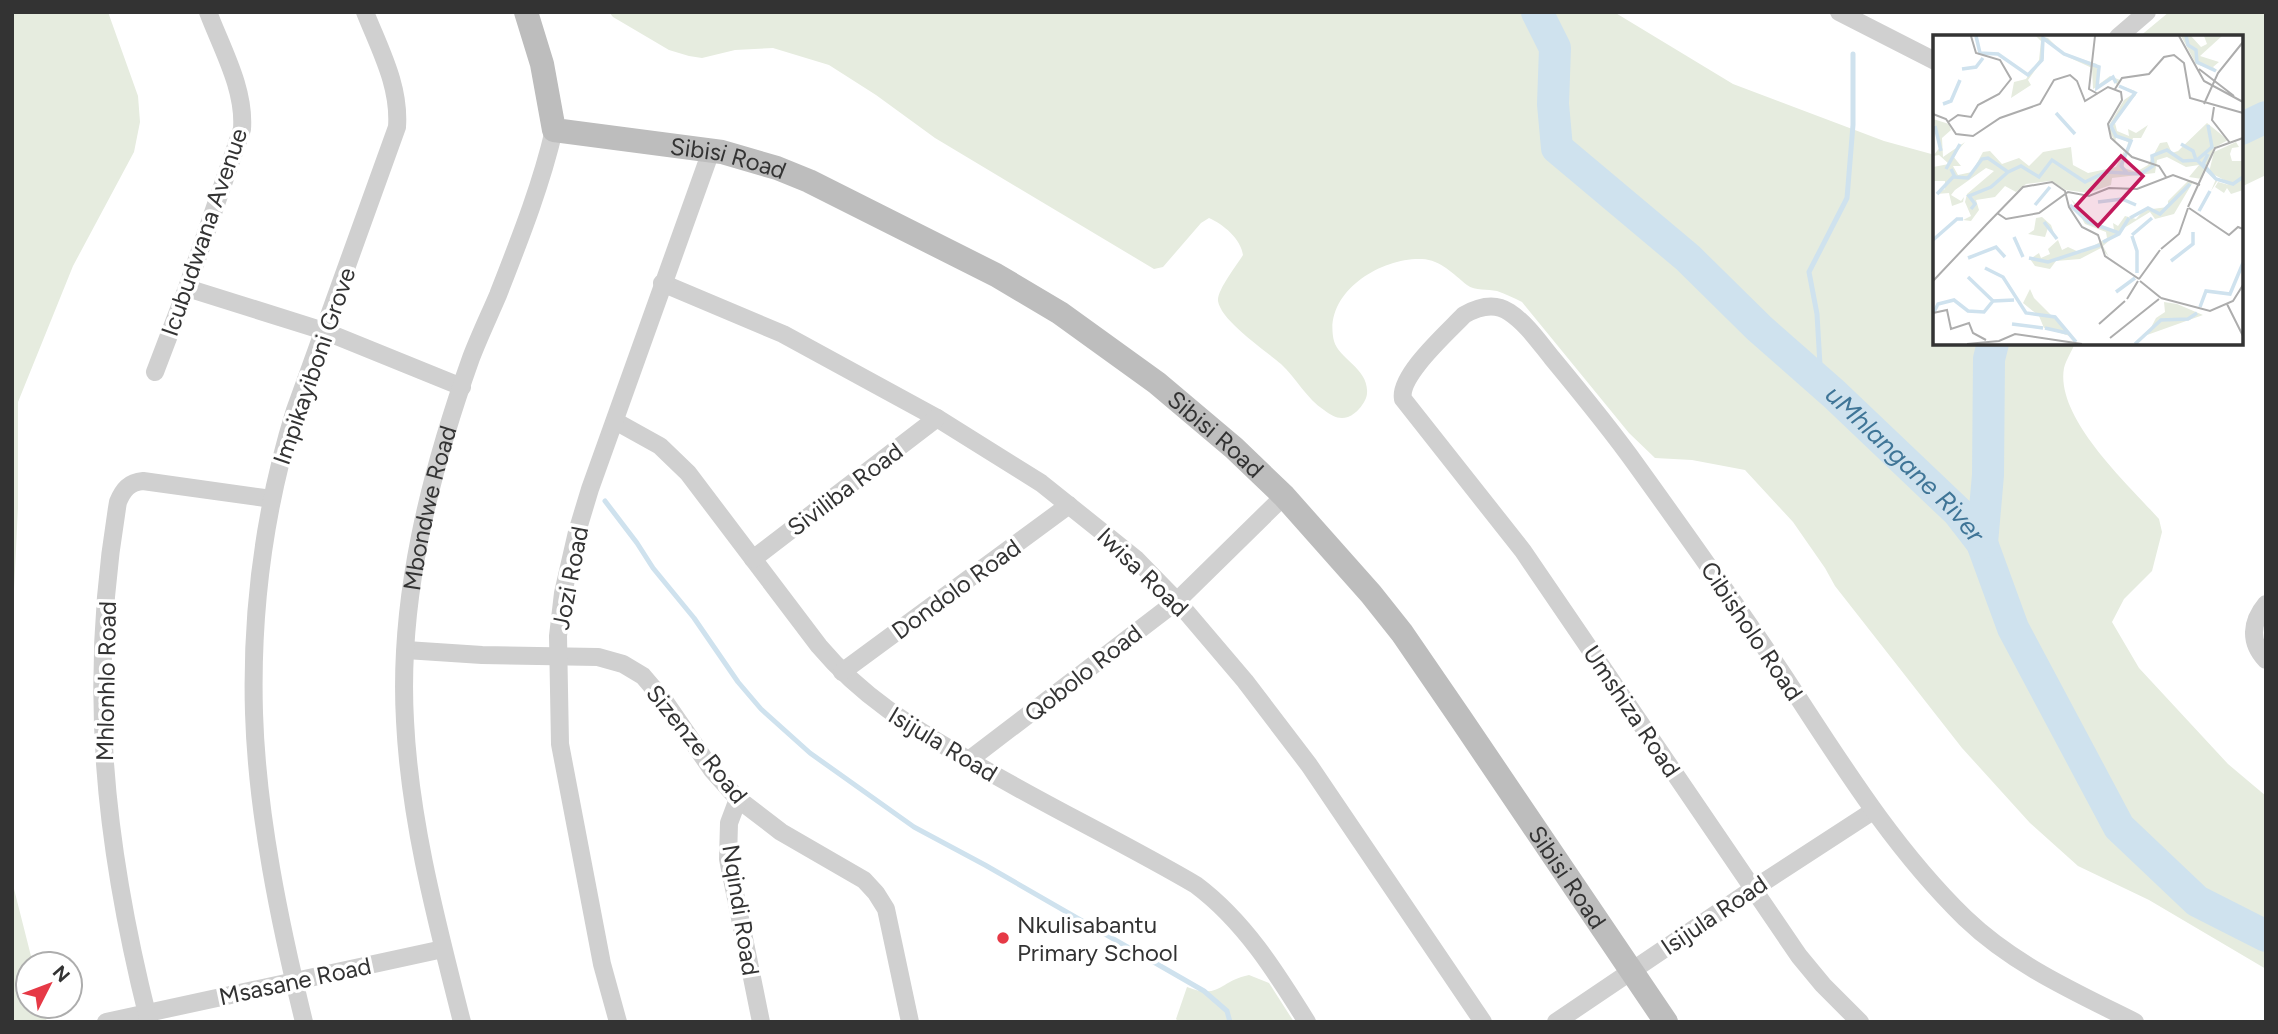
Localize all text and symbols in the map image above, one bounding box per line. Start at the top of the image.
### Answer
inset map [1933,35,2243,345]
street label: Icubudwana Avenue [155,124,253,340]
street label: Sibisi Road [669,131,791,185]
street label: Impikayiboni Grove [267,264,361,468]
water label: uMhlangane River [1819,379,1992,550]
street label: Sibisi Road [1162,384,1270,483]
street label: Mbondwe Road [396,422,462,593]
street label: Siviliba Road [782,436,908,542]
street label: Iwisa Road [1091,521,1195,623]
street label: Jozi Road [546,524,594,632]
street label: Dondolo Road [886,533,1026,645]
street label: Cibisholo Road [1695,556,1809,706]
street label: Mhlonhlo Road [90,601,122,761]
street label: Qobolo Road [1019,618,1147,728]
street label: Umshiza Road [1577,640,1687,782]
street label: Sizenze Road [640,679,754,809]
street label: Isijula Road [883,700,1003,788]
street label: Sibisi Road [1523,820,1613,934]
street label: Nqindi Road [716,842,766,978]
street label: Isijula Road [1655,869,1773,961]
place label: Nkulisabantu Primary School [1017,910,1178,967]
marker: Nkulisabantu Primary School [995,930,1011,946]
north arrow [14,950,84,1020]
street label: Msasane Road [216,951,374,1011]
text: N [48,961,75,987]

